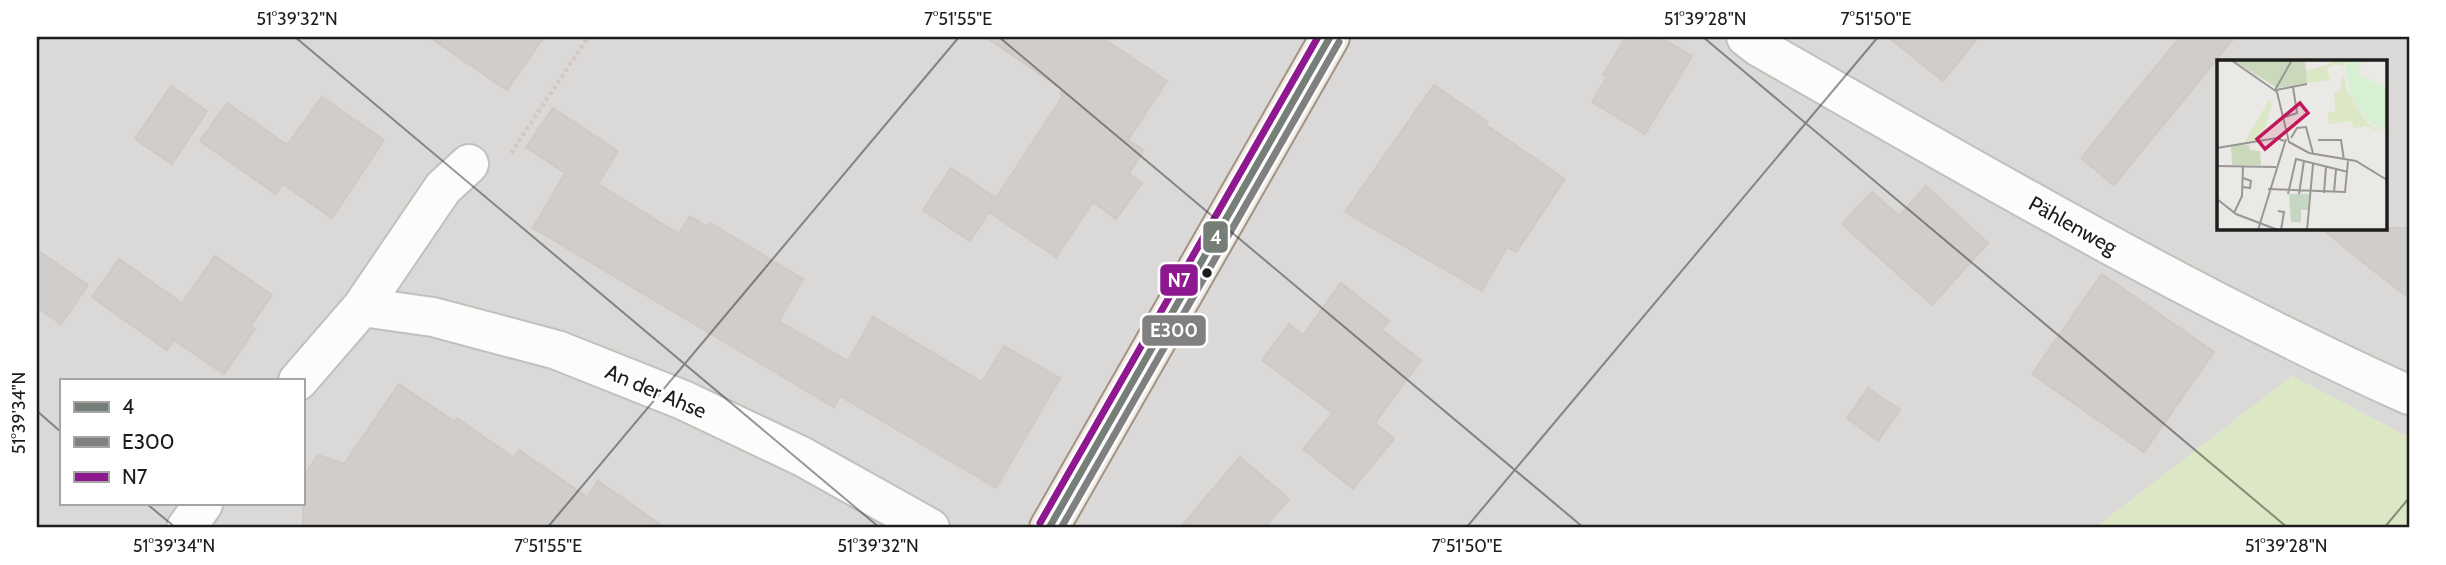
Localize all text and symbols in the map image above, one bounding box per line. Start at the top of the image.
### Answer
text: 51°39'32"N [256,8,338,30]
text: 7°51'55"E [924,8,992,30]
text: 51°39'28"N [1664,8,1746,30]
text: 7°51'50"E [1840,8,1912,30]
inset map [2217,60,2386,229]
street label: Pählenweg [2025,191,2122,260]
line badge: 4 [1202,220,1229,254]
text: 4 [1210,226,1222,249]
line badge: N7 [1159,263,1199,297]
unlabelled marker [1200,266,1214,280]
text: N7 [1167,269,1191,292]
line badge: E300 [1141,314,1207,347]
text: E300 [1150,319,1198,342]
street label: An der Ahse [602,359,710,423]
text: 51°39'34"N [8,372,30,454]
legend [60,379,304,505]
text: 4 [122,394,134,419]
text: E300 [122,429,174,454]
text: N7 [122,464,148,489]
text: 51°39'34"N [133,535,215,557]
text: 7°51'55"E [514,535,582,557]
text: 51°39'32"N [837,535,919,557]
text: 7°51'50"E [1431,535,1503,557]
text: 51°39'28"N [2245,535,2327,557]

